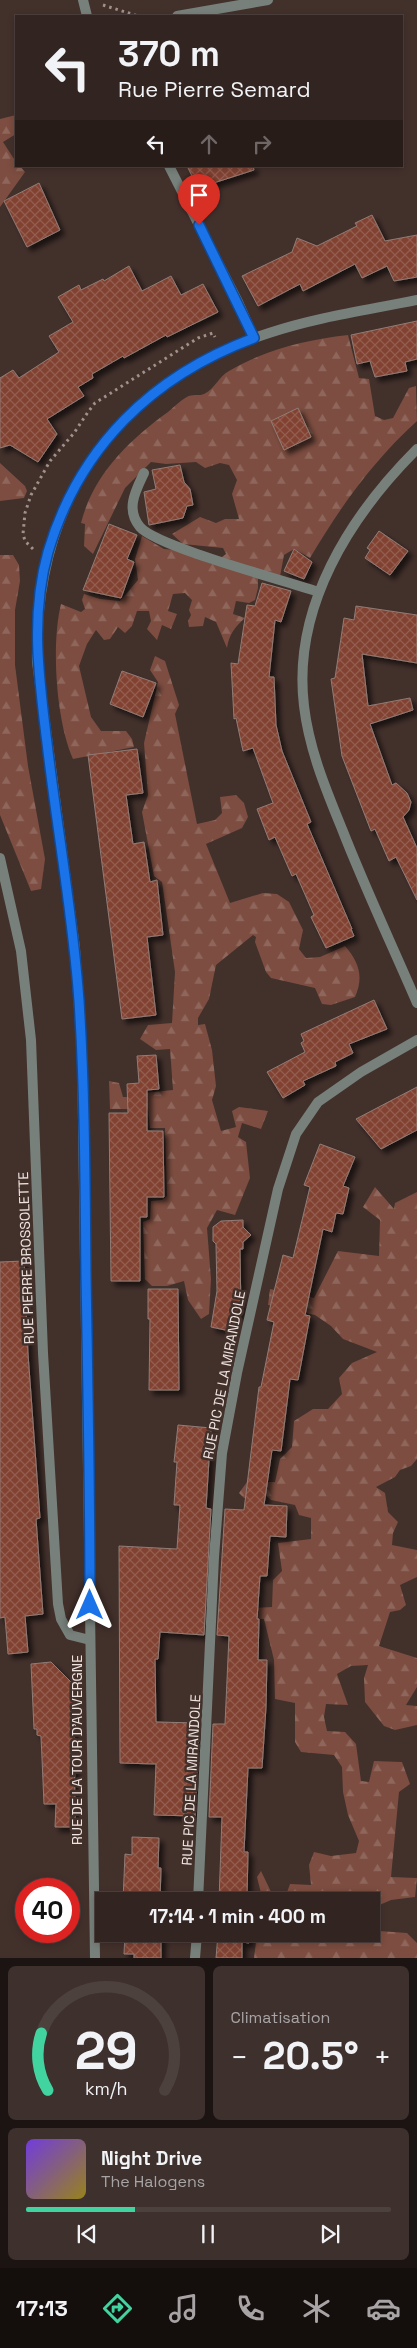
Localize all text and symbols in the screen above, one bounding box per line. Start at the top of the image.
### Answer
text: 370 m [118,32,220,76]
icon: left [35,35,100,100]
text: Rue Pierre Semard [118,75,311,103]
icon: left [142,130,170,158]
icon: ahead [195,130,223,158]
icon: right [248,130,276,158]
pin [178,174,220,225]
icon: arrive [185,181,213,209]
street label: RUE PIERRE BROSSOLETTE [14,1171,38,1344]
street label: RUE PIC DE LA MIRANDOLE [199,1289,249,1461]
position arrow [63,1578,115,1630]
street label: RUE DE LA TOUR D'AUVERGNE [68,1655,86,1845]
street label: RUE PIC DE LA MIRANDOLE [178,1694,204,1866]
speed limit sign: 40 [15,1878,80,1943]
text: 17:14 · 1 min · 400 m [149,1904,326,1929]
text: Climatisation [231,2007,330,2028]
text: 29 [75,2018,138,2084]
text: 20.5° [263,2032,359,2080]
text: − [231,2039,248,2075]
text: + [374,2039,391,2075]
text: km/h [85,2077,128,2100]
text: Night Drive [101,2146,202,2171]
text: The Halogens [101,2171,205,2192]
icon: previous [73,2220,101,2248]
icon: pause [194,2220,222,2248]
icon: next [316,2220,344,2248]
icon: directions [100,2291,135,2326]
icon: music [166,2291,201,2326]
icon: phone [233,2291,268,2326]
icon: climate [299,2291,334,2326]
icon: car [366,2291,401,2326]
text: 17:13 [16,2294,68,2322]

